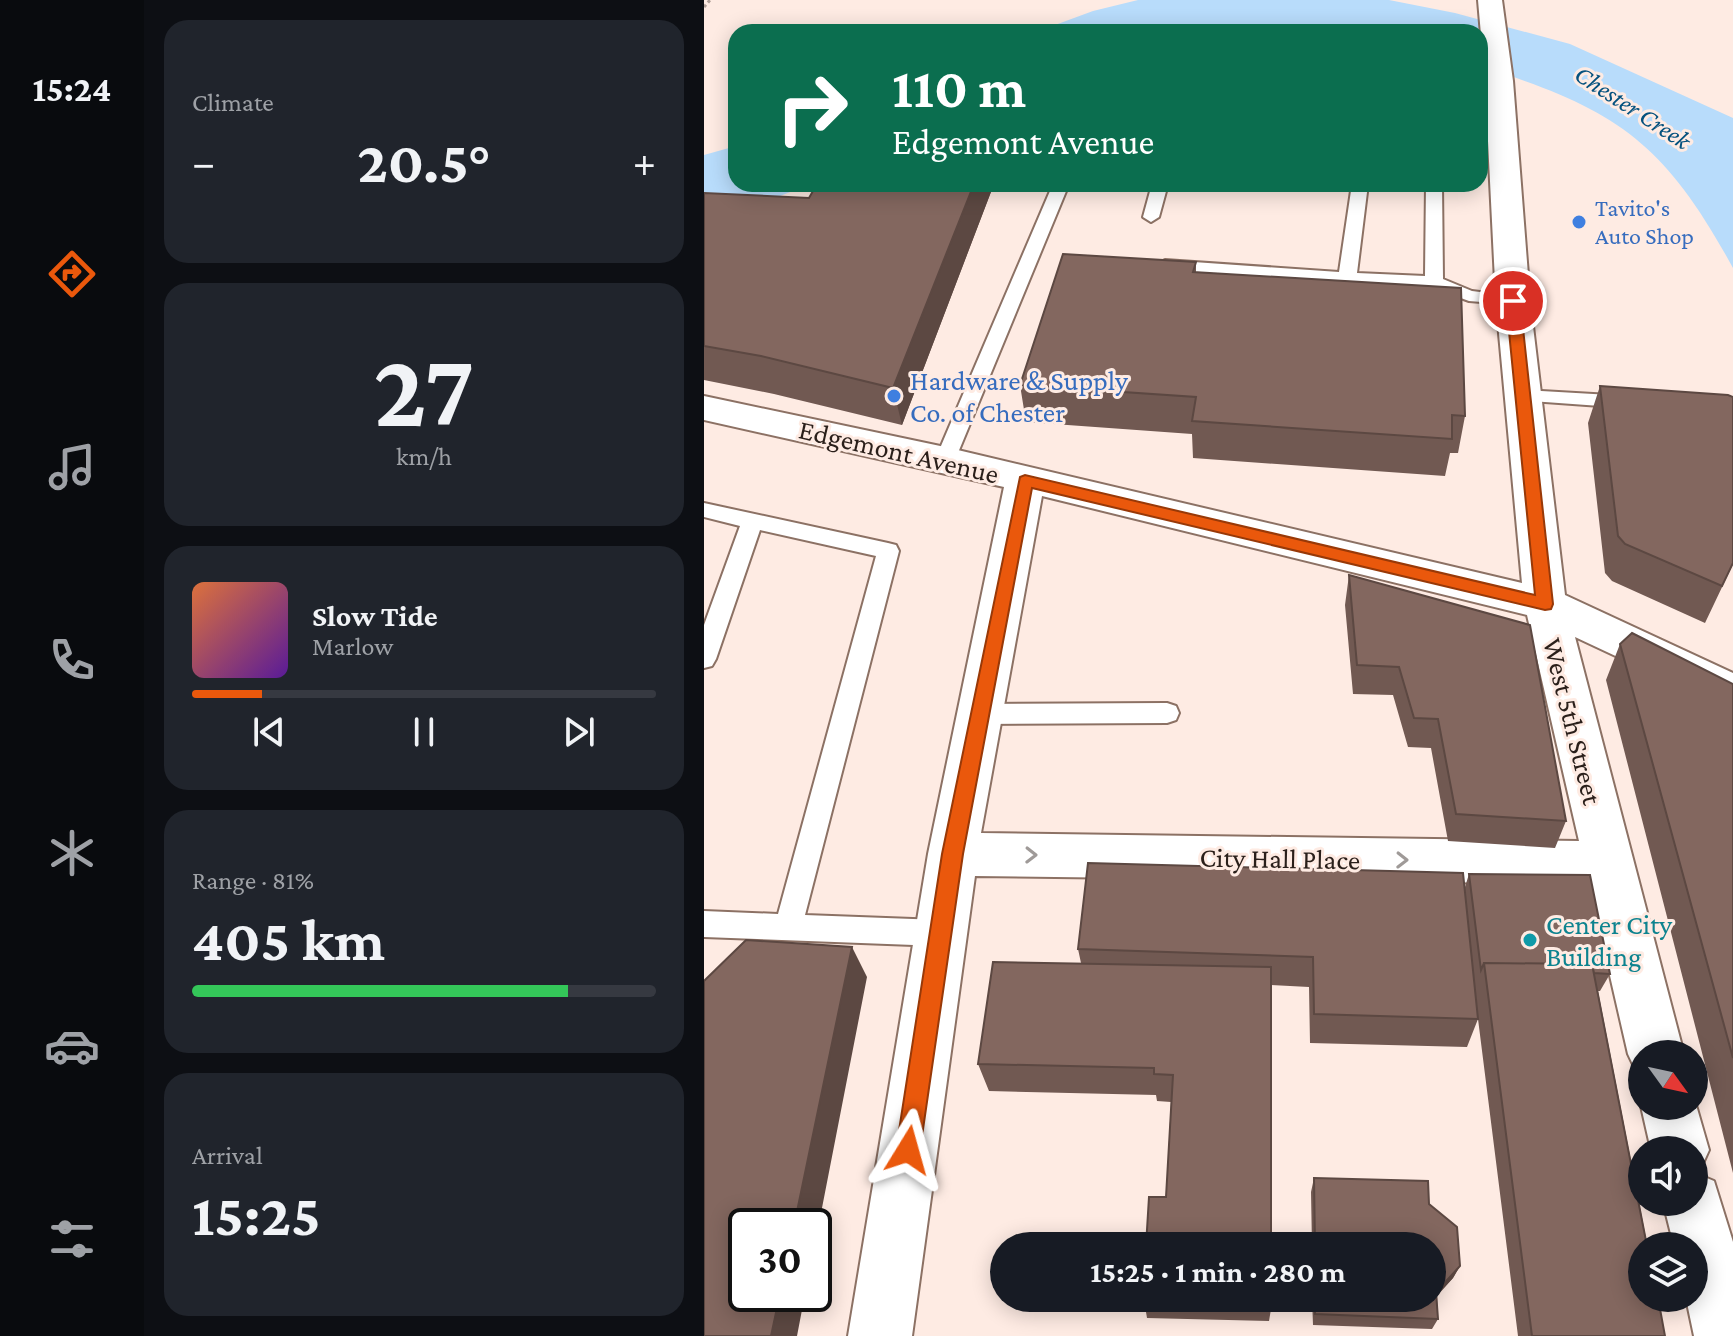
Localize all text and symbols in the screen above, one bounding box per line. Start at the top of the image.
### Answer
icon: right [760,56,864,160]
text: 110 m [892,57,1026,119]
water label: Chester Creek [1569,59,1697,156]
text: 15:24 [33,69,111,109]
text: Climate [192,88,274,117]
text: Edgemont Avenue [892,122,1154,162]
text: 20.5° [357,128,491,195]
text: − [192,138,215,186]
text: + [633,138,656,186]
place label: Tavito's Auto Shop [1595,194,1694,249]
marker: Tavito's Auto Shop [1570,213,1588,231]
icon: directions [44,246,100,302]
pin [1479,267,1547,335]
icon: arrive [1491,279,1535,323]
text: 27 [374,332,474,447]
place label: Hardware & Supply Co. of Chester [910,365,1129,428]
marker: Hardware & Supply Co. of Chester [885,387,903,405]
street label: Edgemont Avenue [796,413,1002,490]
icon: music [44,439,100,495]
text: km/h [396,442,452,471]
text: Slow Tide [312,599,438,632]
icon: phone [44,632,100,688]
text: Marlow [312,632,393,661]
street label: West 5th Street [1537,635,1608,808]
icon: previous [247,710,291,754]
icon: pause [402,710,446,754]
icon: next [557,710,601,754]
icon: climate [44,825,100,881]
street label: City Hall Place [1199,842,1361,875]
one-way arrow [1025,846,1038,863]
one-way arrow [1396,851,1409,869]
text: Range · 81% [192,866,314,895]
text: 405 km [192,906,385,973]
place label: Center City Building [1546,909,1673,972]
marker: Center City Building [1521,931,1539,949]
icon: car [44,1018,100,1074]
north arrow [1628,1040,1708,1120]
map controls [1628,1040,1708,1312]
position arrow [866,1108,950,1192]
button: sound [1628,1136,1708,1216]
text: Arrival [192,1141,263,1170]
text: 15:25 [192,1181,321,1248]
speed limit sign: 30 [728,1208,832,1312]
icon: filters [44,1211,100,1267]
button: layers [1628,1232,1708,1312]
text: 15:25 · 1 min · 280 m [1090,1255,1346,1288]

